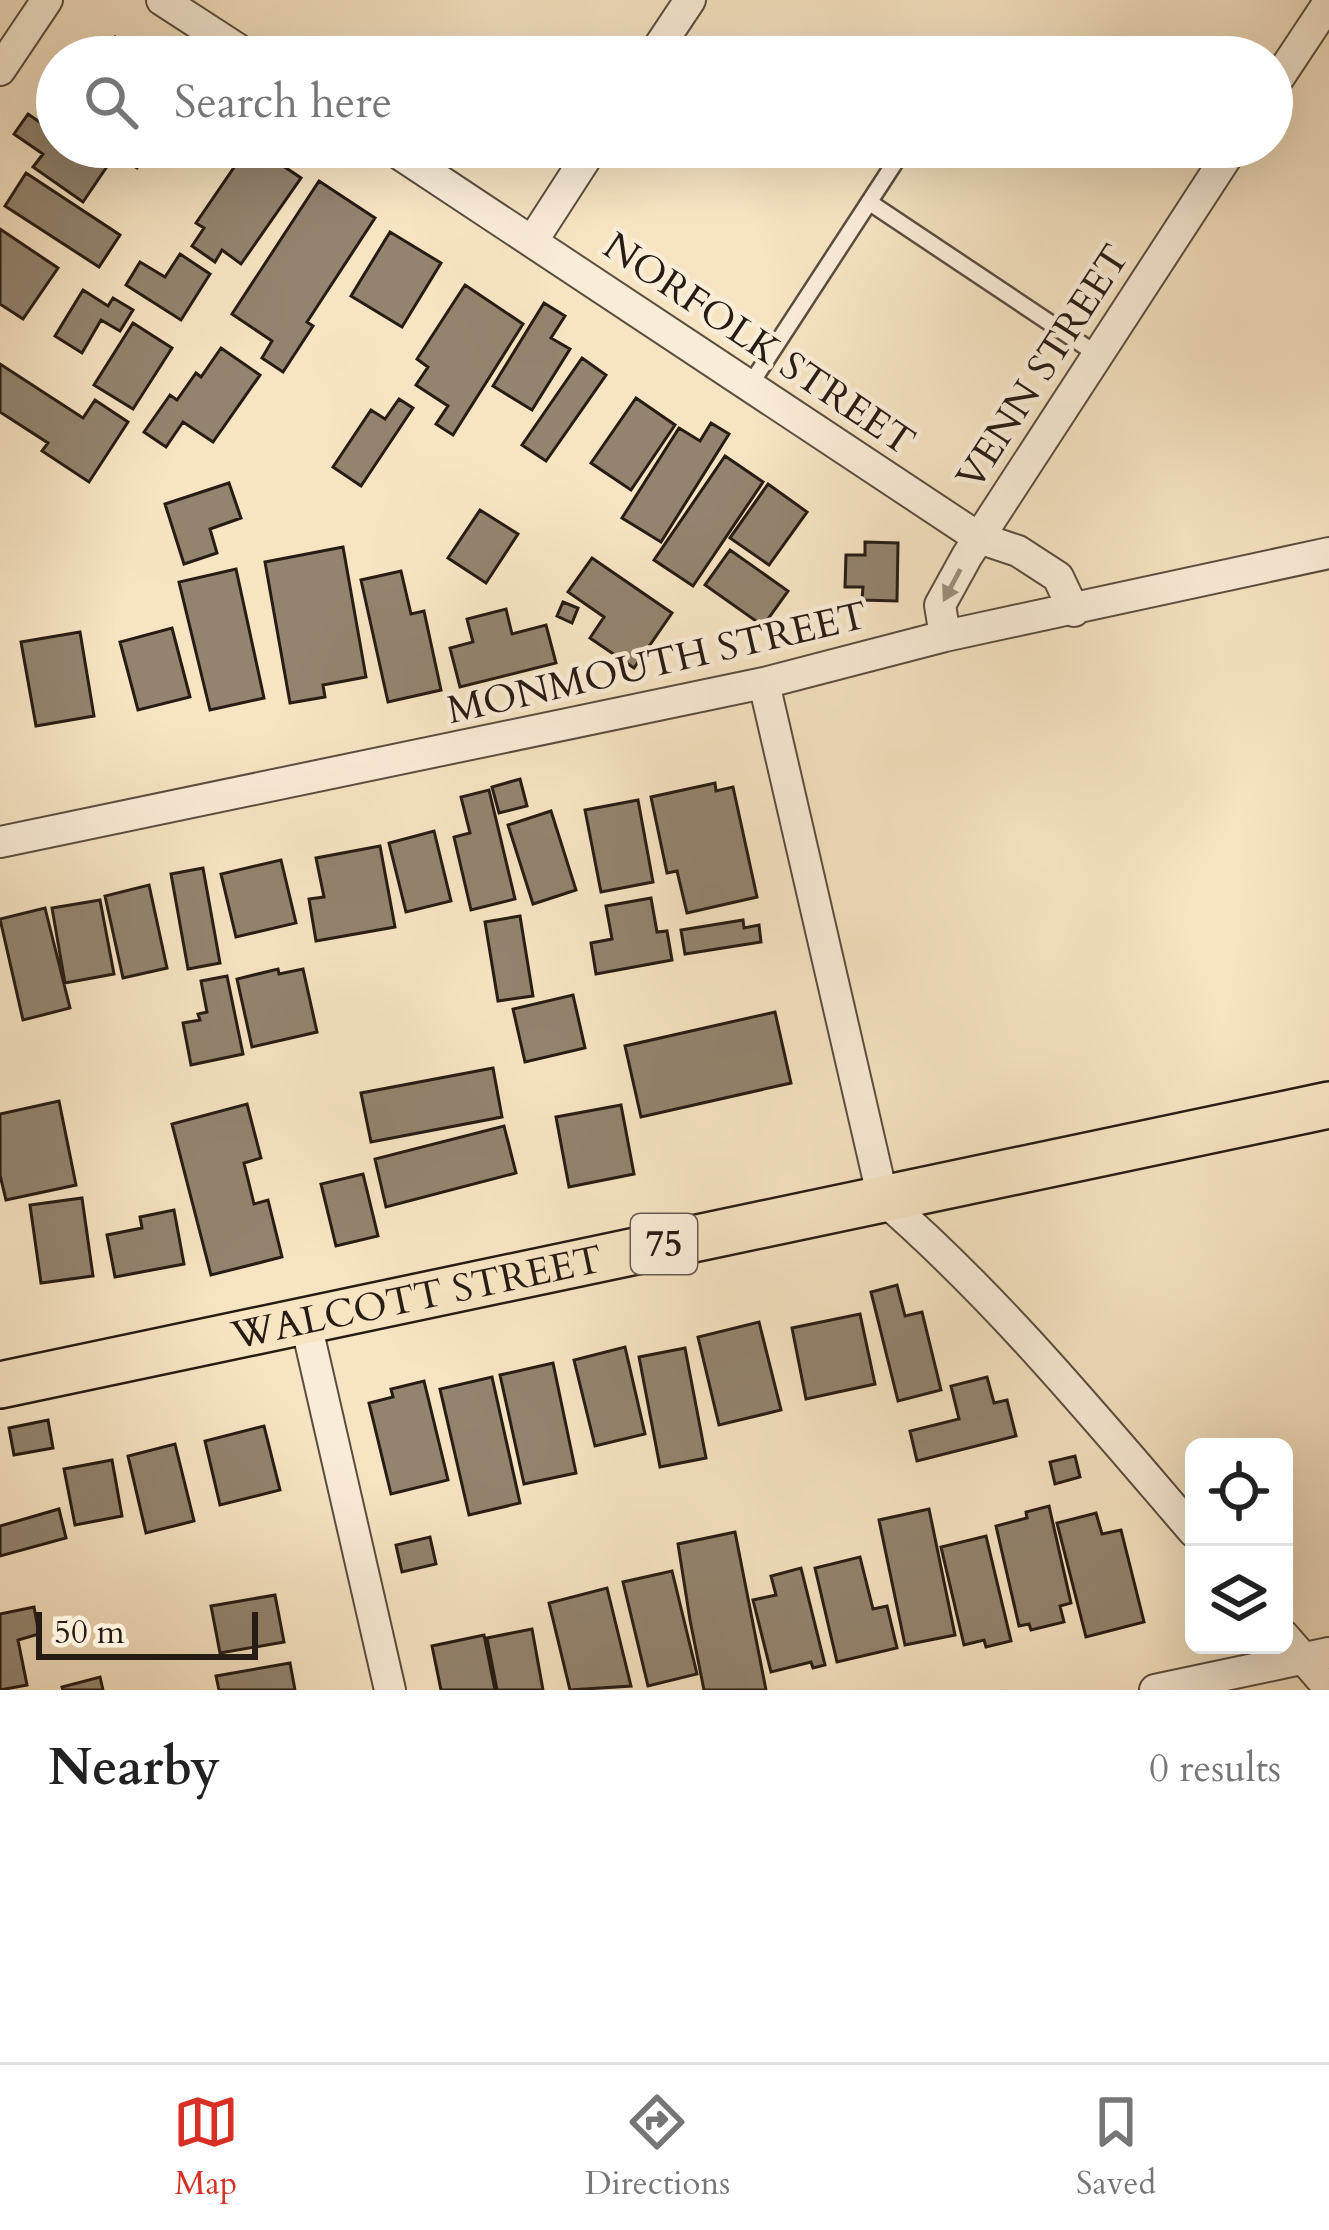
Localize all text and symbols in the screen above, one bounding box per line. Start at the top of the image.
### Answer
search box [36,36,1293,168]
icon: search [78,69,144,135]
text: Search here [174,72,392,133]
street label: NORFOLK STREET [593,220,925,468]
street label: VENN STREET [944,234,1142,500]
one-way arrow [942,567,963,602]
street label: MONMOUTH STREET [442,589,872,737]
road number: 75 [631,1214,697,1274]
street label: WALCOTT STREET [226,1232,607,1362]
map controls [1185,1438,1293,1654]
button: locate [1185,1438,1293,1546]
button: layers [1185,1546,1293,1654]
scale bar [36,1606,258,1659]
text: 50 m [54,1610,125,1655]
text: Nearby [48,1733,220,1803]
text: 0 results [1149,1742,1281,1795]
tab: Map [173,2089,239,2206]
tab: Directions [585,2089,730,2206]
tab: Saved [1076,2089,1156,2206]

